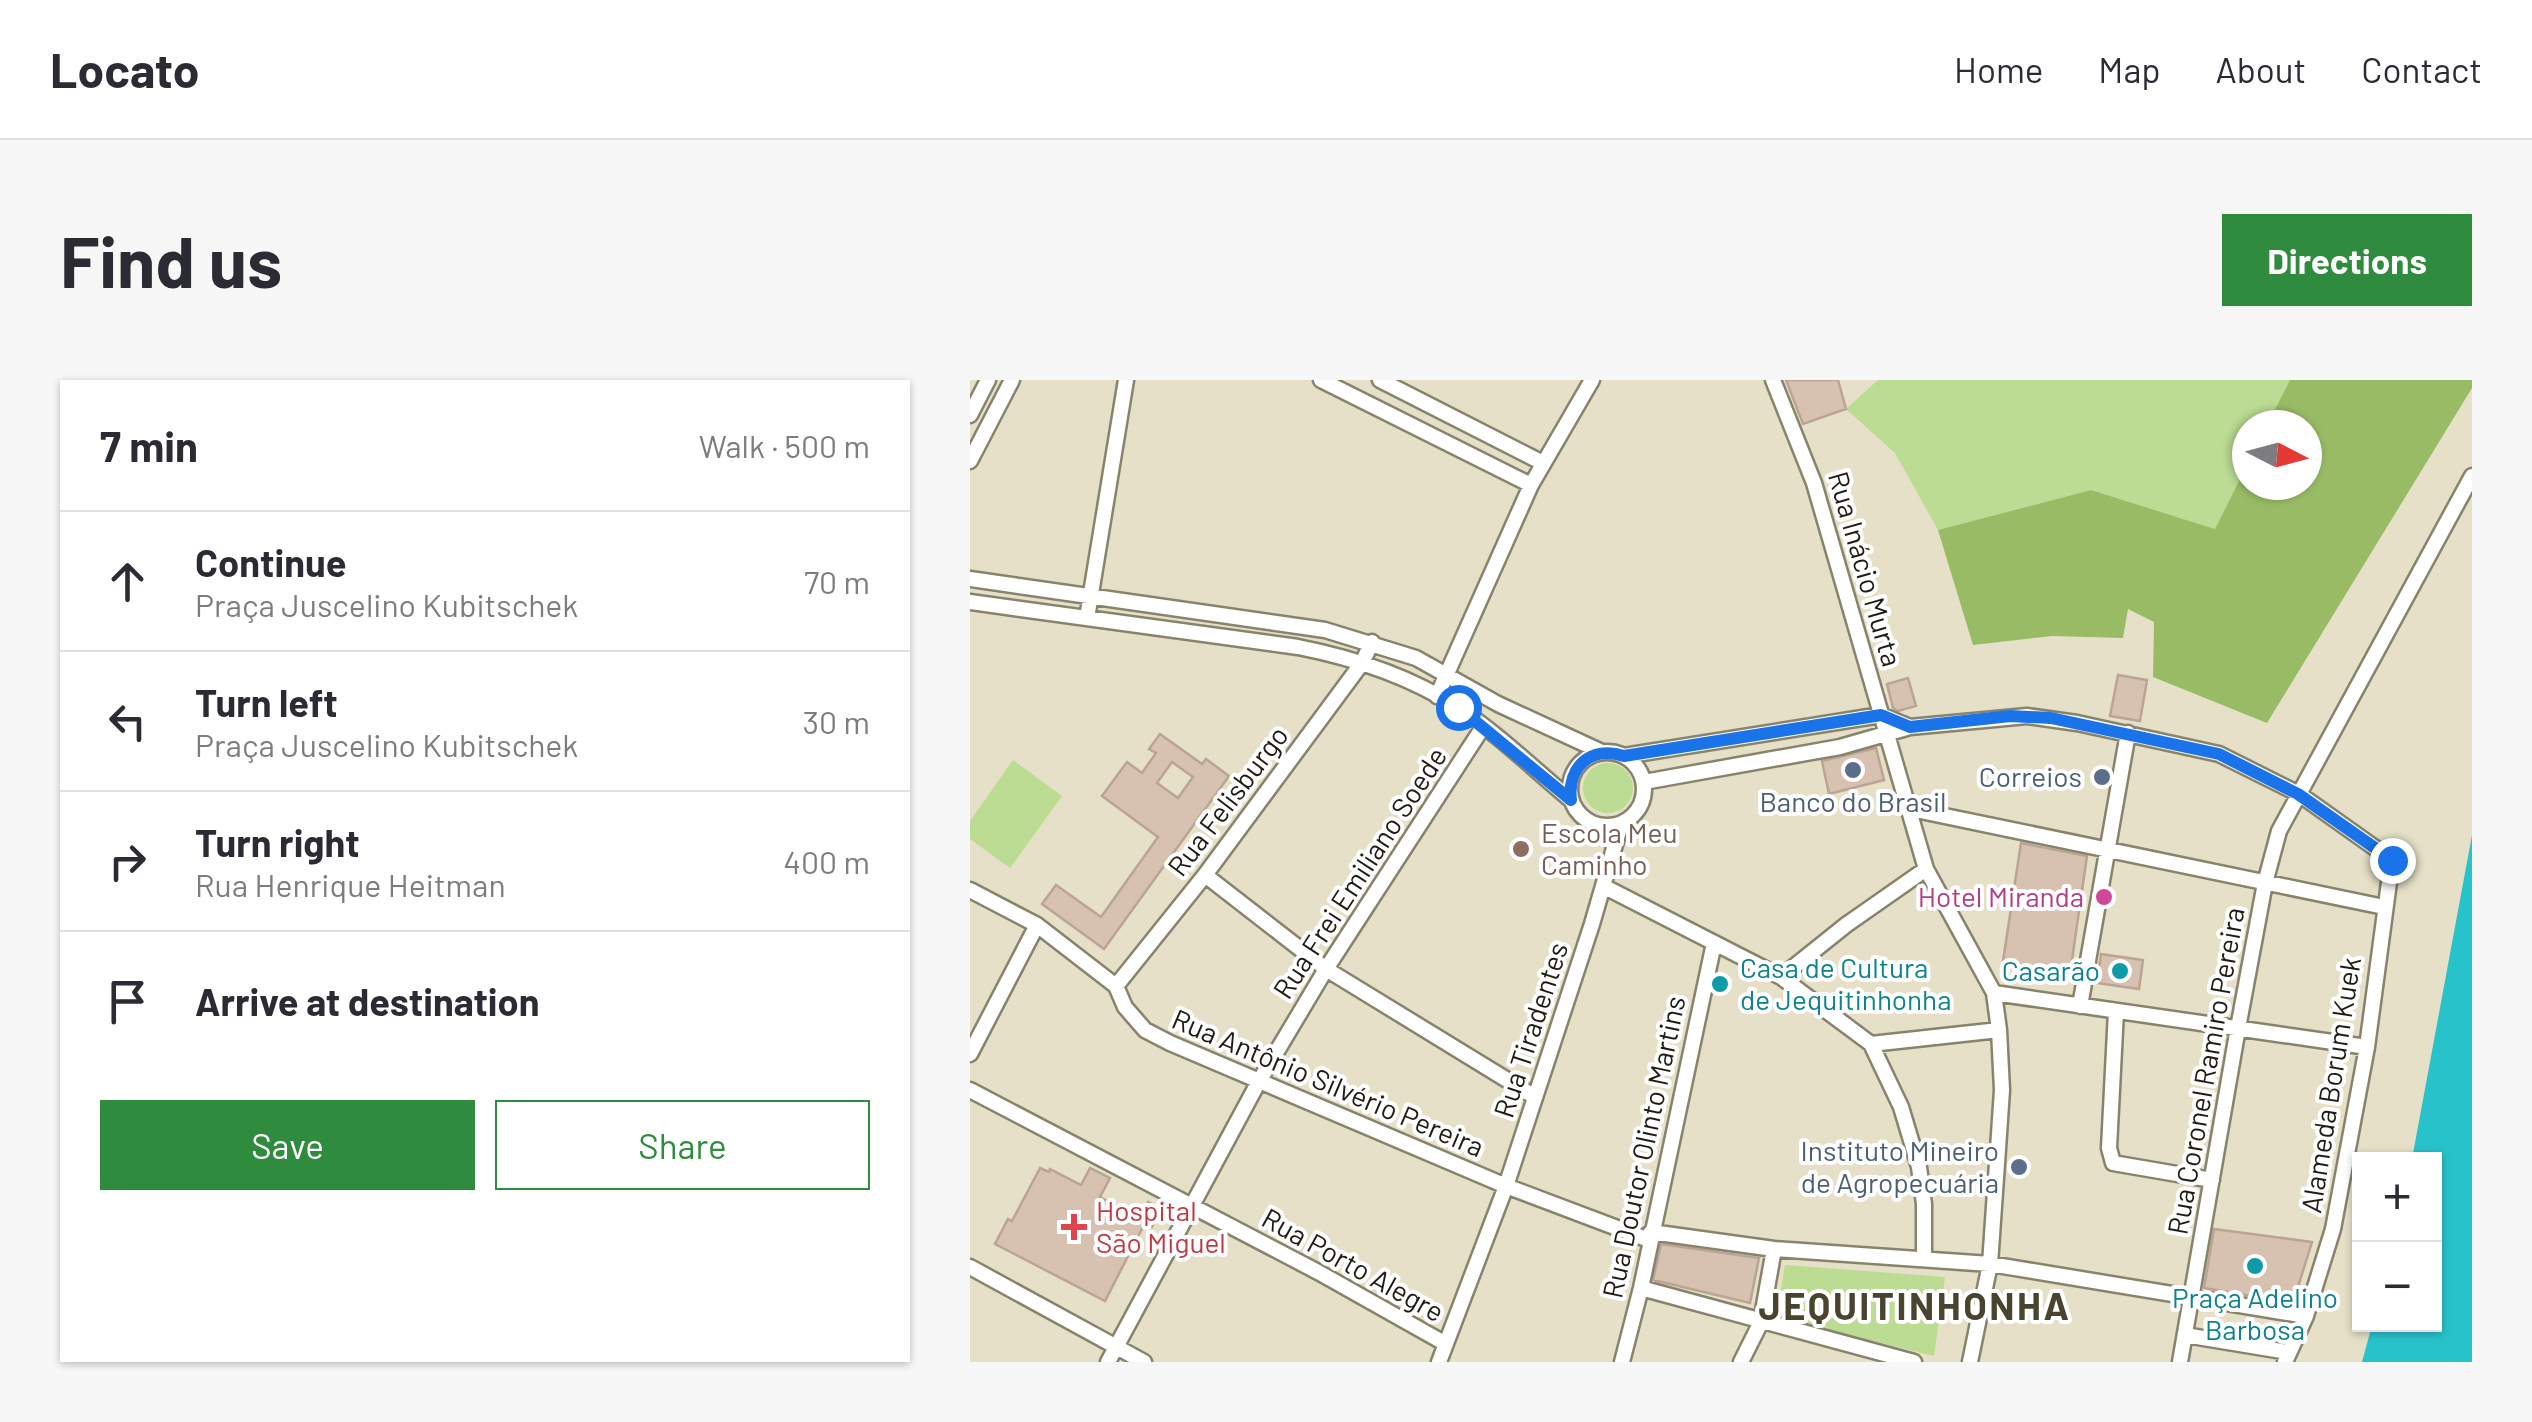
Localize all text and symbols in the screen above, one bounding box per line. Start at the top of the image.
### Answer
text: Locato [50,40,199,98]
text: Home [1954,48,2043,90]
text: Map [2098,48,2161,90]
text: About [2216,48,2306,90]
text: Contact [2361,48,2482,90]
button: Directions [2222,214,2472,306]
text: Find us [60,218,282,302]
north arrow [2232,410,2322,500]
text: 7 min [100,420,198,470]
text: Walk · 500 m [699,426,870,464]
street label: Rua Inácio Murta [1822,467,1910,670]
text: Continue [195,539,346,585]
icon: ahead [100,554,155,609]
text: 70 m [804,562,870,600]
text: Praça Juscelino Kubitschek [195,585,578,623]
text: Turn left [195,679,338,725]
route start [1436,685,1482,731]
icon: left [100,694,155,749]
text: 30 m [803,702,870,740]
street label: Rua Felisburgo [1160,719,1295,882]
text: Praça Juscelino Kubitschek [195,725,578,763]
street label: Rua Frei Emiliano Soede [1265,740,1453,1005]
marker: Banco do Brasil [1842,759,1864,781]
place label: Correios [1979,759,2082,793]
marker: Correios [2091,766,2113,788]
place label: Banco do Brasil [1759,784,1947,818]
place label: Escola Meu Caminho [1541,815,1677,881]
text: Turn right [195,819,360,865]
icon: right [100,834,155,889]
marker: Escola Meu Caminho [1510,838,1532,860]
route end [2370,838,2416,884]
text: 400 m [783,842,870,880]
text: Rua Henrique Heitman [195,865,506,903]
place label: Hotel Miranda [1918,879,2084,913]
marker: Hotel Miranda [2093,886,2115,908]
street label: Rua Coronel Ramiro Pereira [2159,905,2251,1237]
street label: Rua Tiradentes [1486,938,1574,1122]
place label: Casa de Cultura de Jequitinhonha [1740,950,1952,1016]
place label: Casarão [2002,953,2100,987]
street label: Alameda Borum Kuek [2293,954,2367,1215]
marker: Casarão [2109,960,2131,982]
marker: Casa de Cultura de Jequitinhonha [1709,973,1731,995]
icon: arrive [100,974,155,1029]
text: Arrive at destination [195,978,540,1024]
street label: Rua Doutor Olinto Martins [1594,993,1692,1301]
street label: Rua Antônio Silvério Pereira [1167,1001,1489,1163]
button: Save [100,1100,475,1190]
button: Share [495,1100,870,1190]
place label: Instituto Mineiro de Agropecuária [1801,1133,1999,1199]
map controls [2352,1152,2442,1332]
button: + [2352,1152,2442,1242]
marker: Instituto Mineiro de Agropecuária [2008,1156,2030,1178]
place label: Hospital São Miguel [1096,1193,1226,1259]
street label: Rua Porto Alegre [1257,1200,1450,1328]
marker: Hospital São Miguel [1061,1214,1087,1240]
button: − [2352,1242,2442,1332]
marker: Praça Adelino Barbosa [2244,1255,2266,1277]
place label: Praça Adelino Barbosa [2172,1280,2338,1346]
district label: JEQUITINHONHA [1759,1282,2071,1328]

